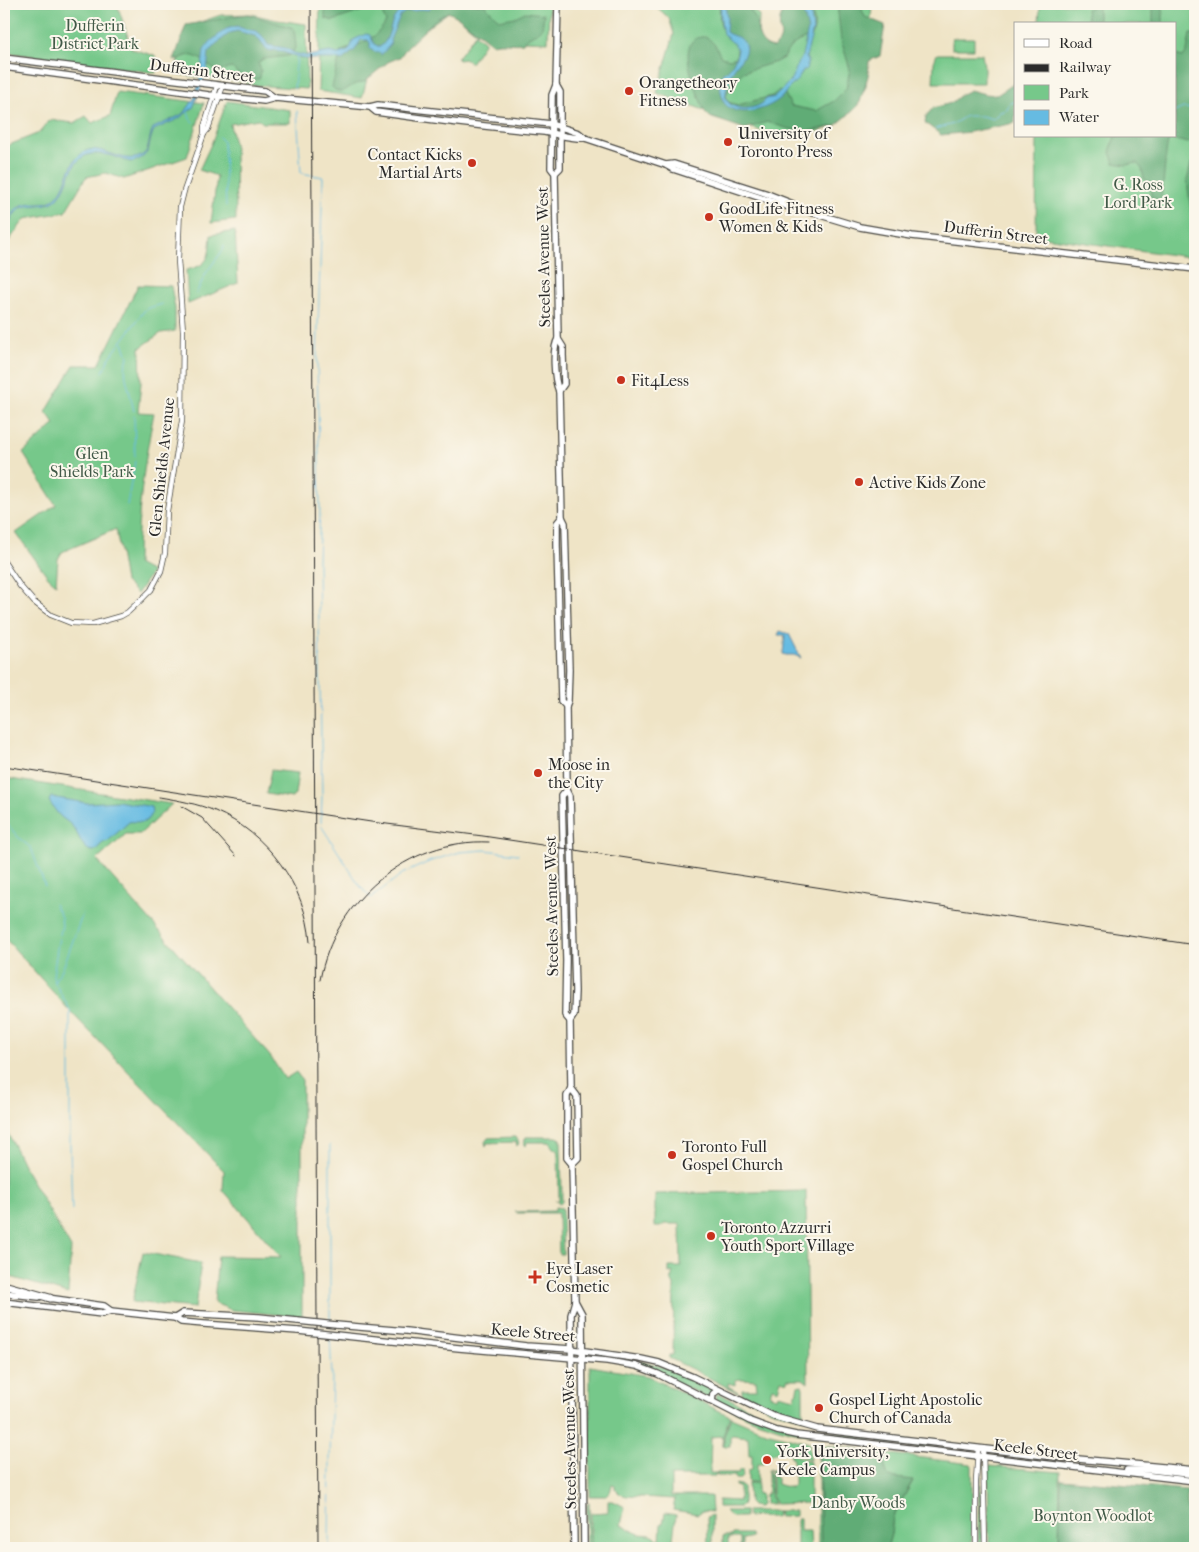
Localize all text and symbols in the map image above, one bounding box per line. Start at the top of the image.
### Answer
park label: Dufferin District Park [51,16,140,53]
legend [1014,22,1176,138]
text: Road [1059,34,1093,52]
street label: Dufferin Street [149,55,256,86]
text: Railway [1059,58,1112,76]
place label: Orangetheory Fitness [639,73,738,110]
text: Park [1059,84,1089,102]
marker: Orangetheory Fitness [623,85,635,97]
text: Water [1058,108,1099,126]
place label: University of Toronto Press [738,124,833,161]
marker: University of Toronto Press [722,136,734,148]
place label: Contact Kicks Martial Arts [367,145,462,182]
marker: Contact Kicks Martial Arts [466,157,478,169]
park label: G. Ross Lord Park [1104,175,1173,212]
street label: Steeles Avenue West [533,186,554,327]
place label: GoodLife Fitness Women & Kids [718,199,834,236]
marker: GoodLife Fitness Women & Kids [703,211,715,223]
street label: Dufferin Street [943,217,1050,248]
place label: Fit4Less [631,371,689,390]
marker: Fit4Less [615,374,627,386]
street label: Glen Shields Avenue [145,396,178,538]
park label: Glen Shields Park [50,444,135,481]
place label: Active Kids Zone [868,473,986,492]
marker: Active Kids Zone [853,476,865,488]
place label: Moose in the City [548,755,611,792]
marker: Moose in the City [532,767,544,779]
street label: Steeles Avenue West [541,835,562,976]
place label: Toronto Full Gospel Church [682,1137,783,1174]
marker: Toronto Full Gospel Church [666,1149,678,1161]
place label: Toronto Azzurri Youth Sport Village [720,1218,854,1255]
marker: Toronto Azzurri Youth Sport Village [705,1230,717,1242]
place label: Eye Laser Cosmetic [546,1259,613,1296]
marker: Eye Laser Cosmetic [528,1270,542,1284]
street label: Keele Street [490,1319,576,1346]
street label: Steeles Avenue West [559,1368,580,1509]
place label: Gospel Light Apostolic Church of Canada [829,1390,982,1427]
marker: Gospel Light Apostolic Church of Canada [813,1402,825,1414]
street label: Keele Street [993,1435,1080,1464]
place label: York University, Keele Campus [776,1442,889,1479]
marker: York University, Keele Campus [761,1454,773,1466]
park label: Danby Woods [811,1493,905,1512]
park label: Boynton Woodlot [1033,1506,1153,1525]

